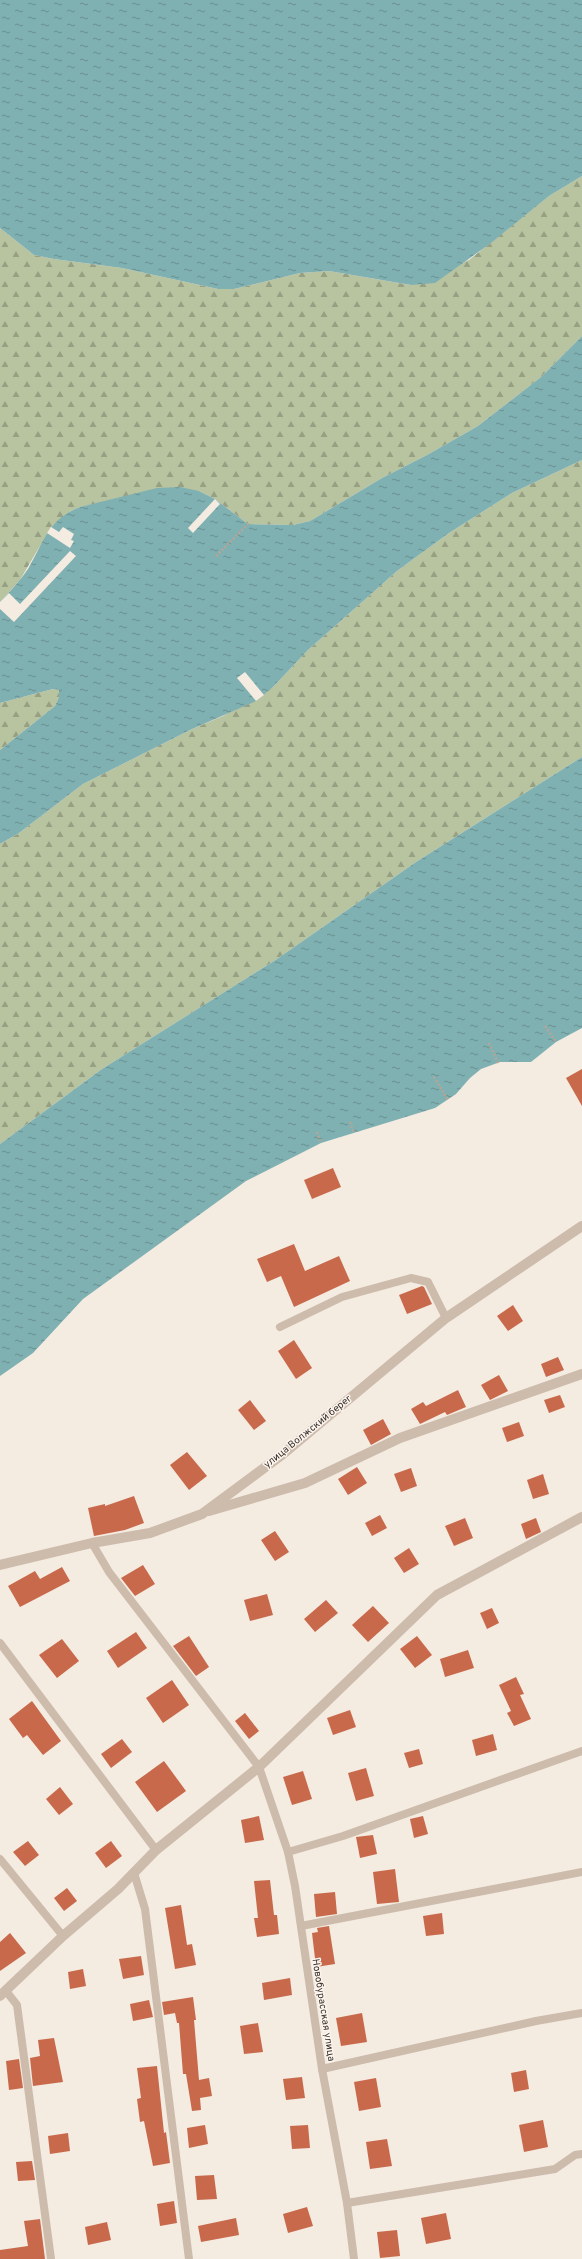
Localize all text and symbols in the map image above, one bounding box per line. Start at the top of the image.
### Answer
street label: улица Волжский берег [261,1393,355,1471]
street label: Новобурасская улица [308,1958,338,2062]

